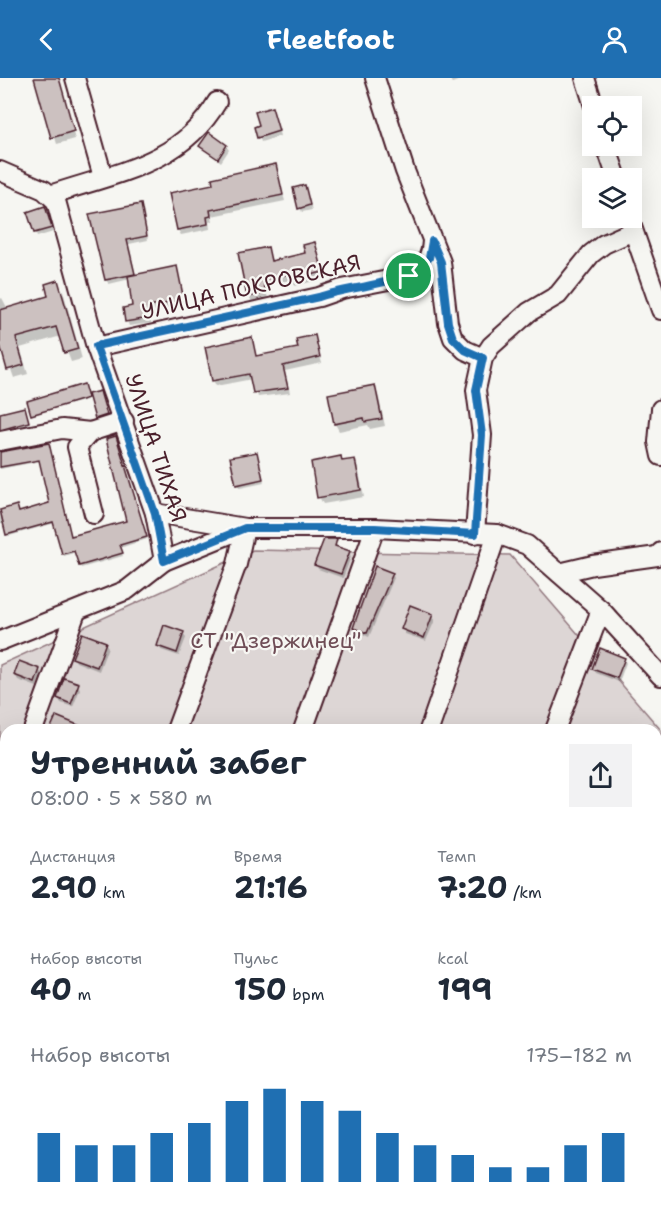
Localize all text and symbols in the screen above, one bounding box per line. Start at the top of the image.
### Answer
text: Fleetfoot [266,21,395,58]
icon: back [30,23,63,56]
icon: person [598,23,631,56]
map controls [582,96,642,228]
button: locate [582,96,642,156]
button: layers [582,168,642,228]
street label: УЛИЦА ПОКРОВСКАЯ [138,248,364,326]
pin [383,250,434,301]
icon: arrive [392,259,425,292]
street label: УЛИЦА ТИХАЯ [118,370,194,526]
park label: СТ "Дзержинец" [190,626,362,655]
text: Утренний забег [30,740,307,785]
button: share [569,744,632,807]
text: 08:00 · 5 × 580 m [30,785,212,811]
text: Дистанция [30,846,116,867]
text: Время [234,846,282,867]
text: Темп [437,846,476,867]
text: 2.90 [30,867,97,908]
text: 21:16 [234,867,308,908]
text: 7:20 [437,867,508,908]
text: km [97,882,125,903]
text: /km [508,882,542,903]
text: Набор высоты [30,948,142,969]
text: Пульс [234,948,279,969]
text: kcal [437,948,468,969]
text: 40 [30,969,72,1010]
text: 150 [234,969,287,1010]
text: 199 [437,969,492,1010]
text: m [72,984,91,1005]
text: bpm [287,984,325,1005]
text: Набор высоты [30,1042,170,1068]
text: 175–182 m [526,1042,632,1068]

